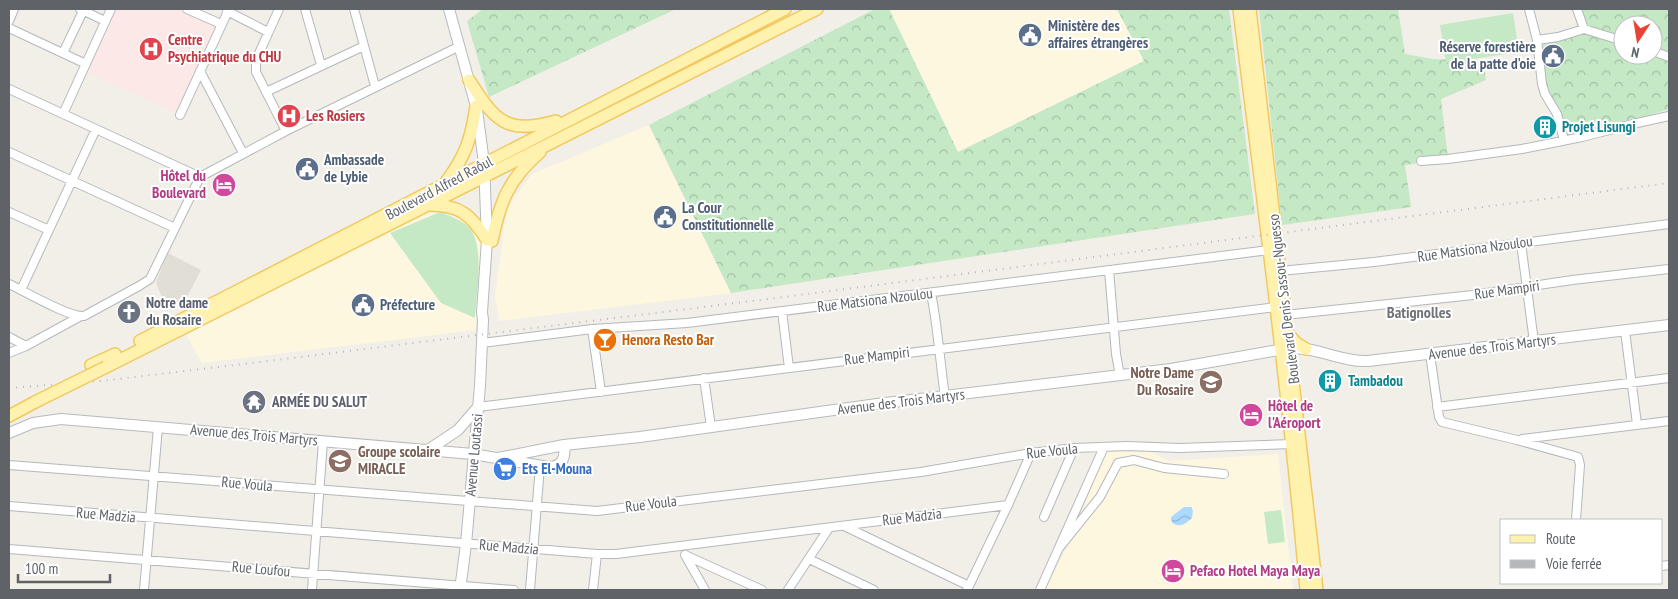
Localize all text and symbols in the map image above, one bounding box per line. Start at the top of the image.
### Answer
north arrow [1613,15,1663,65]
place label: Ministère des affaires étrangères [1048,16,1148,52]
public building icon: Ministère des affaires étrangères [1017,22,1043,48]
place label: Centre Psychiatrique du CHU [168,30,282,66]
hospital icon: Centre Psychiatrique du CHU [138,36,164,62]
place label: Réserve forestière de la patte d'oie [1439,37,1536,73]
public building icon: Réserve forestière de la patte d'oie [1540,43,1566,69]
text: N [1630,43,1641,62]
hospital icon: Les Rosiers [276,103,302,129]
place label: Les Rosiers [306,106,365,125]
building icon: Projet Lisungi [1532,114,1558,140]
place label: Projet Lisungi [1562,117,1636,136]
place label: Ambassade de Lybie [323,150,384,186]
street label: Boulevard Alfred Raôul [382,151,496,224]
public building icon: Ambassade de Lybie [294,156,320,182]
place label: Hôtel du Boulevard [152,166,206,202]
hotel icon: Hôtel du Boulevard [211,172,237,198]
place label: La Cour Constitutionnelle [682,198,774,234]
public building icon: La Cour Constitutionnelle [652,204,678,230]
street label: Boulevard Denis Sassou-Nguesso [1264,213,1303,385]
street label: Rue Matsiona Nzoulou [1416,231,1534,266]
street label: Rue Mampiri [1473,276,1541,303]
street label: Rue Matsiona Nzoulou [816,283,934,316]
public building icon: Préfecture [350,292,376,318]
place label: Notre dame du Rosaire [146,293,208,329]
place label: Préfecture [380,295,435,314]
church icon: Notre dame du Rosaire [116,299,142,325]
district label: Batignolles [1387,302,1452,322]
bar icon: Henora Resto Bar [592,327,618,353]
street label: Avenue des Trois Martyrs [1427,329,1557,364]
place label: Henora Resto Bar [622,330,715,349]
street label: Rue Mampiri [843,342,911,369]
place label: Notre Dame Du Rosaire [1130,363,1194,399]
building icon: Tambadou [1317,368,1343,394]
school or university icon: Notre Dame Du Rosaire [1198,369,1224,395]
place label: Tambadou [1348,371,1403,390]
street label: Avenue des Trois Martyrs [836,384,966,419]
temple icon: ARMÉE DU SALUT [241,389,267,415]
place label: ARMÉE DU SALUT [271,392,367,411]
place label: Hôtel de l'Aéroport [1268,396,1321,432]
hotel icon: Hôtel de l'Aéroport [1238,402,1264,428]
street label: Avenue Loutassi [460,413,487,497]
street label: Avenue des Trois Martyrs [189,419,319,450]
street label: Rue Voula [1025,438,1079,463]
place label: Groupe scolaire MIRACLE [358,442,441,478]
school or university icon: Groupe scolaire MIRACLE [327,448,353,474]
supermarket icon: Ets El-Mouna [492,456,518,482]
place label: Ets El-Mouna [522,459,592,478]
street label: Rue Voula [221,472,273,495]
street label: Rue Voula [624,491,678,516]
street label: Rue Madzia [75,502,137,527]
street label: Rue Madzia [881,503,943,530]
legend [1500,519,1663,584]
text: Route [1546,529,1576,548]
street label: Rue Madzia [478,534,540,559]
scale bar [18,552,110,584]
text: Voie ferrée [1545,554,1602,573]
street label: Rue Loufou [231,556,291,581]
hotel icon: Pefaco Hotel Maya Maya [1160,558,1186,584]
text: 100 m [25,559,58,578]
place label: Pefaco Hotel Maya Maya [1190,561,1320,580]

